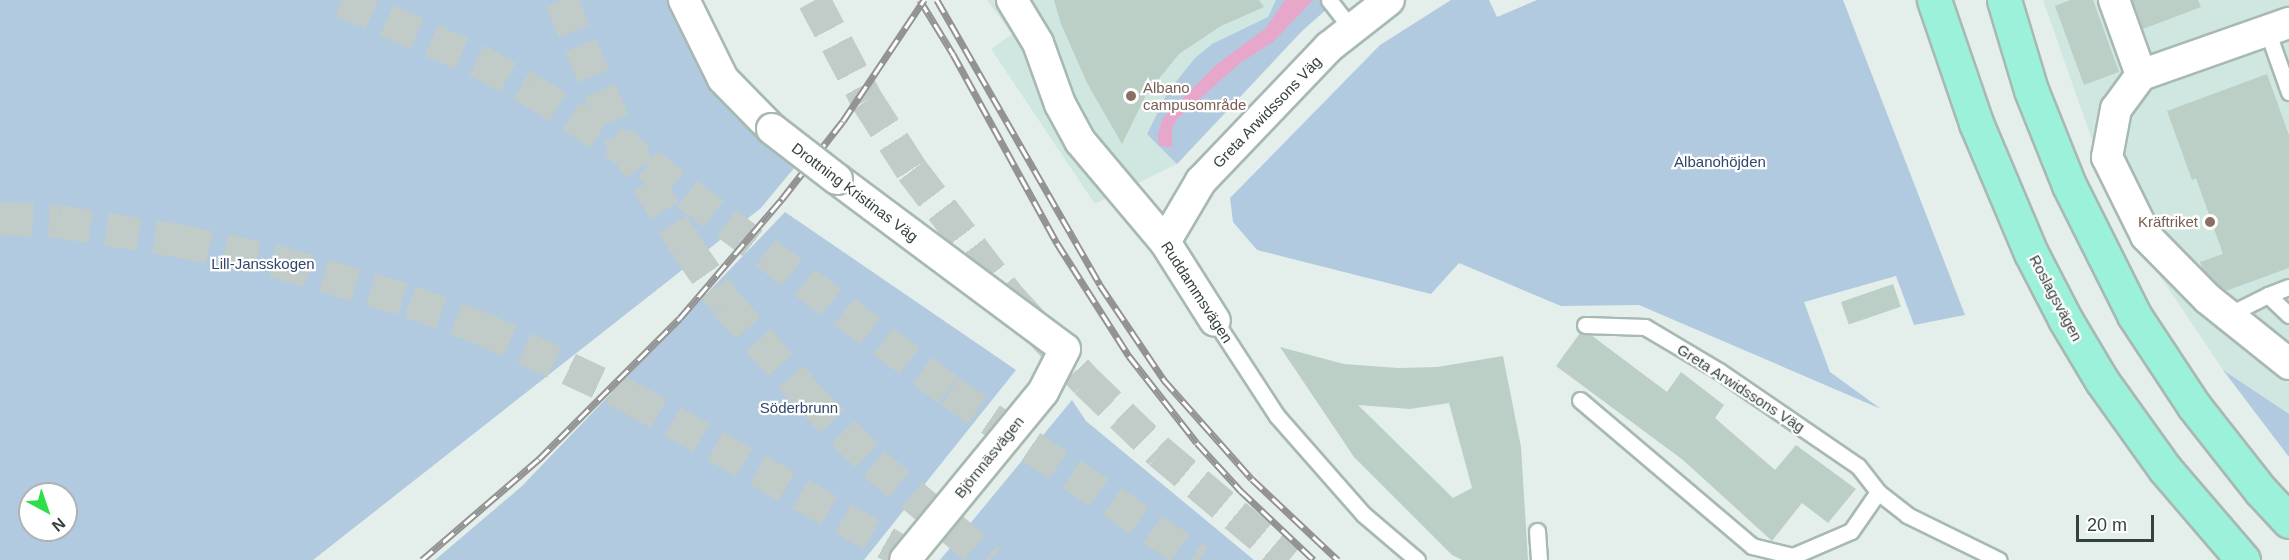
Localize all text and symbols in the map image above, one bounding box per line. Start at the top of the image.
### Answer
street label: Greta Arwidssons Väg [1209,52,1325,172]
place label: Albano campusområde [1143,78,1246,113]
marker: Albano campusområde [1124,89,1138,103]
street label: Drottning Kristinas Väg [788,139,922,245]
park label: Albanohöjden [1674,153,1766,171]
place label: Kräftriket [2138,213,2198,231]
marker: Kräftriket [2203,215,2217,229]
street label: Ruddammsvägen [1157,238,1237,346]
street label: Roslagsvägen [2026,252,2086,344]
park label: Lill-Jansskogen [211,255,315,273]
street label: Greta Arwidssons Väg [1674,340,1808,436]
park label: Söderbrunn [760,399,838,417]
street label: Björnnäsvägen [951,412,1027,502]
north arrow [18,482,78,542]
scale bar [2079,503,2157,541]
text: N [49,514,68,535]
text: 20 m [2087,515,2127,535]

